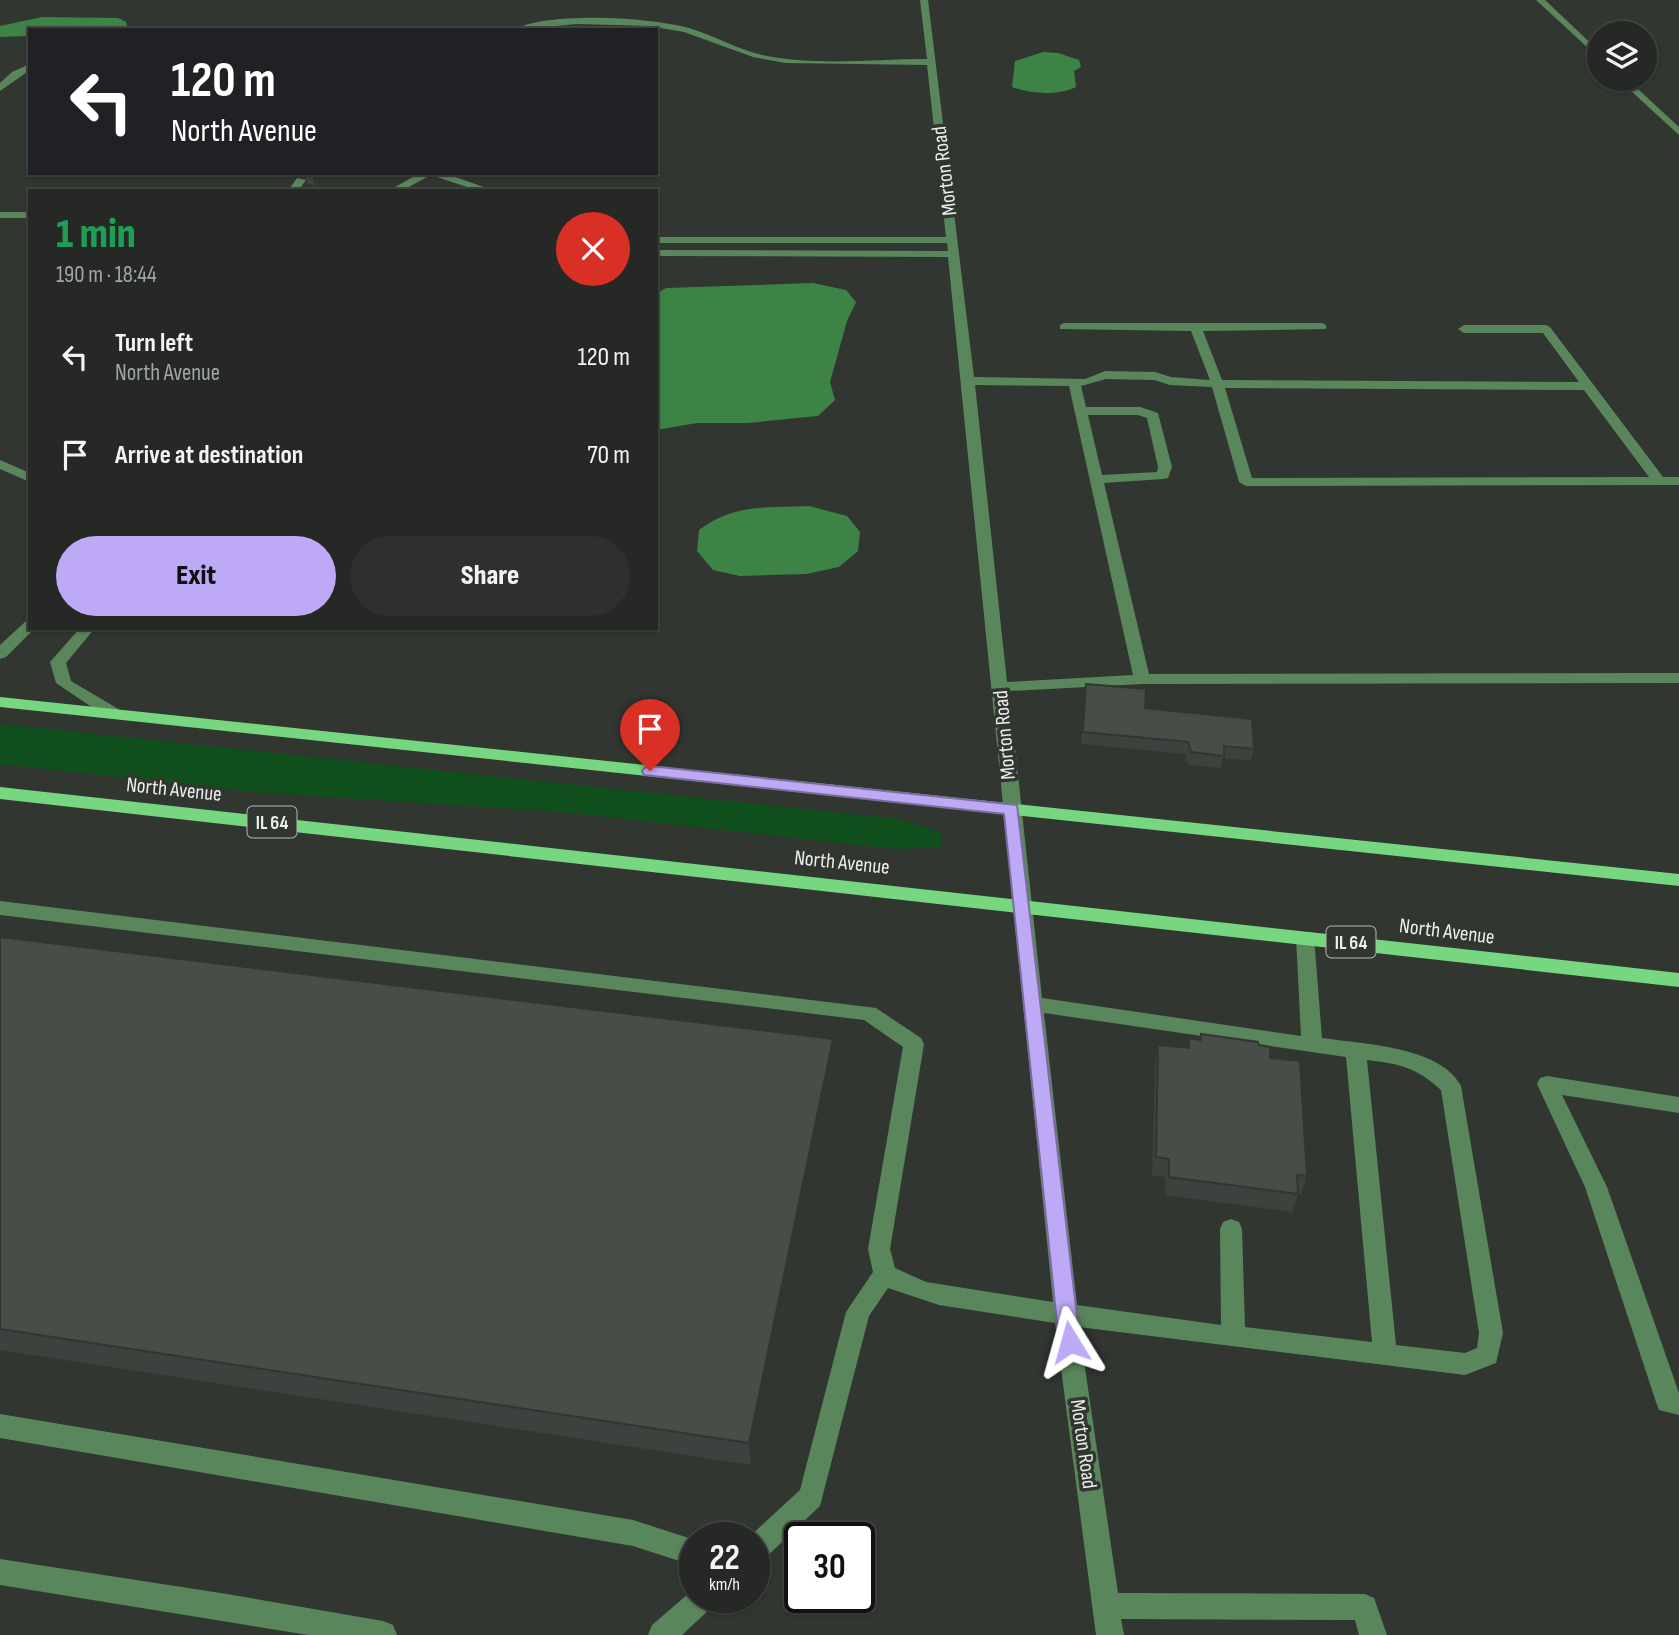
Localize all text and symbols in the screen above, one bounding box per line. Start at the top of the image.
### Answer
map controls [1587,21,1657,91]
button: layers [1587,21,1657,91]
text: 120 m [171,52,276,111]
icon: left [56,56,147,147]
text: North Avenue [171,112,317,151]
street label: Morton Road [927,125,962,217]
text: 1 min [56,209,136,260]
button: close [556,212,630,286]
text: 190 m · 18:44 [56,261,157,289]
text: Turn left [115,328,193,359]
icon: left [56,338,94,376]
text: 120 m [577,342,630,373]
text: North Avenue [115,359,220,387]
icon: arrive [56,436,94,474]
text: Arrive at destination [115,440,303,471]
text: 70 m [587,440,630,471]
button: Exit [56,536,336,616]
button: Share [350,536,630,616]
street label: Morton Road [988,689,1021,781]
pin [620,699,680,771]
icon: arrive [631,710,669,748]
street label: North Avenue [125,772,223,807]
road number: IL 64 [247,806,296,838]
street label: North Avenue [793,845,891,880]
street label: North Avenue [1398,913,1496,950]
road number: IL 64 [1326,926,1376,958]
position arrow [1033,1305,1107,1379]
street label: Morton Road [1065,1398,1102,1490]
speed limit sign: 30 [784,1522,875,1613]
text: 22 [709,1537,740,1580]
text: km/h [709,1574,740,1595]

